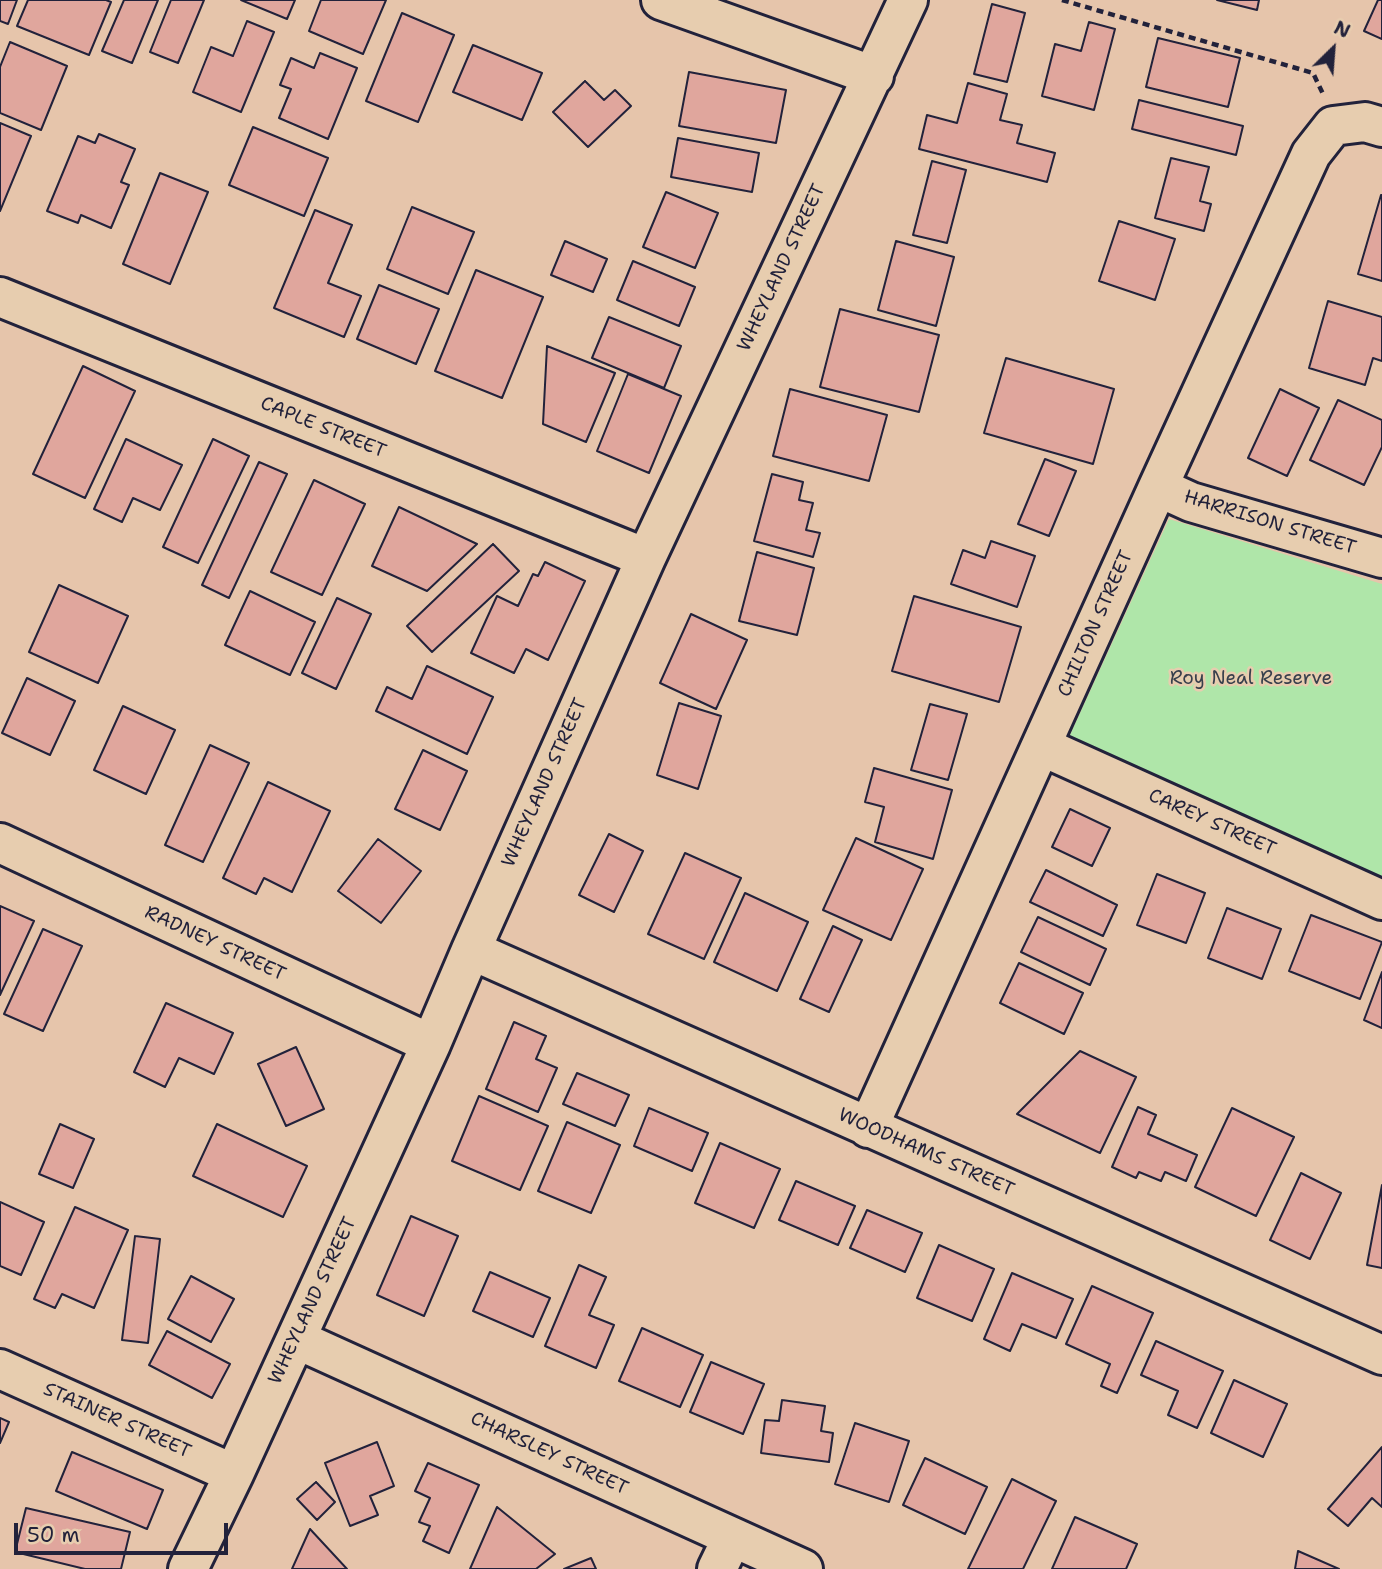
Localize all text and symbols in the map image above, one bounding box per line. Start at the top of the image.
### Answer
north arrow [1298,14,1368,84]
text: N [1330,15,1354,44]
street label: WHEYLAND STREET [733,181,831,355]
street label: CAPLE STREET [257,392,389,464]
street label: HARRISON STREET [1181,486,1359,560]
street label: CHILTON STREET [1054,547,1138,701]
park label: Roy Neal Reserve [1170,668,1332,690]
street label: WHEYLAND STREET [498,695,592,871]
street label: CAREY STREET [1145,785,1279,861]
street label: RADNEY STREET [141,901,289,987]
street label: WOODHAMS STREET [834,1104,1018,1202]
street label: WHEYLAND STREET [264,1214,362,1388]
street label: STAINER STREET [40,1378,194,1464]
street label: CHARSLEY STREET [467,1407,631,1501]
scale bar [18,1510,231,1554]
text: 50 m [27,1521,80,1549]

